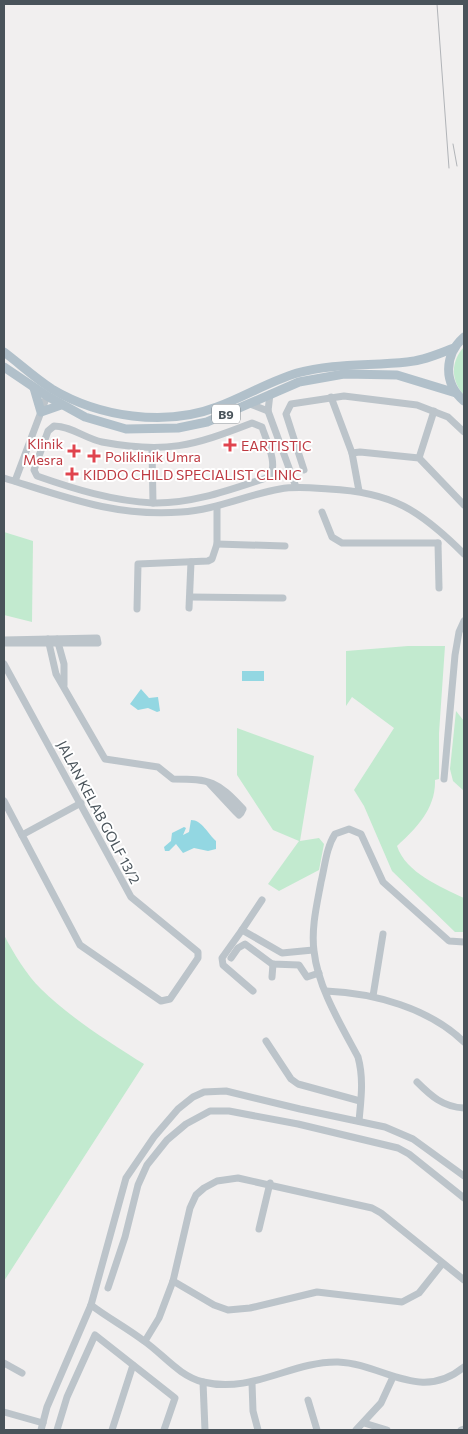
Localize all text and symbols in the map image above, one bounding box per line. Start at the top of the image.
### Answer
road number: B9 [212,404,240,424]
place label: Klinik Mesra [23,435,63,468]
place label: EARTISTIC [241,437,311,454]
marker: EARTISTIC [223,438,237,452]
marker: Klinik Mesra [67,444,81,458]
place label: Poliklinik Umra [105,448,201,465]
marker: Poliklinik Umra [87,449,101,463]
place label: KIDDO CHILD SPECIALIST CLINIC [83,466,302,483]
marker: KIDDO CHILD SPECIALIST CLINIC [65,467,79,481]
street label: JALAN KELAB GOLF 13/2 [54,737,144,887]

